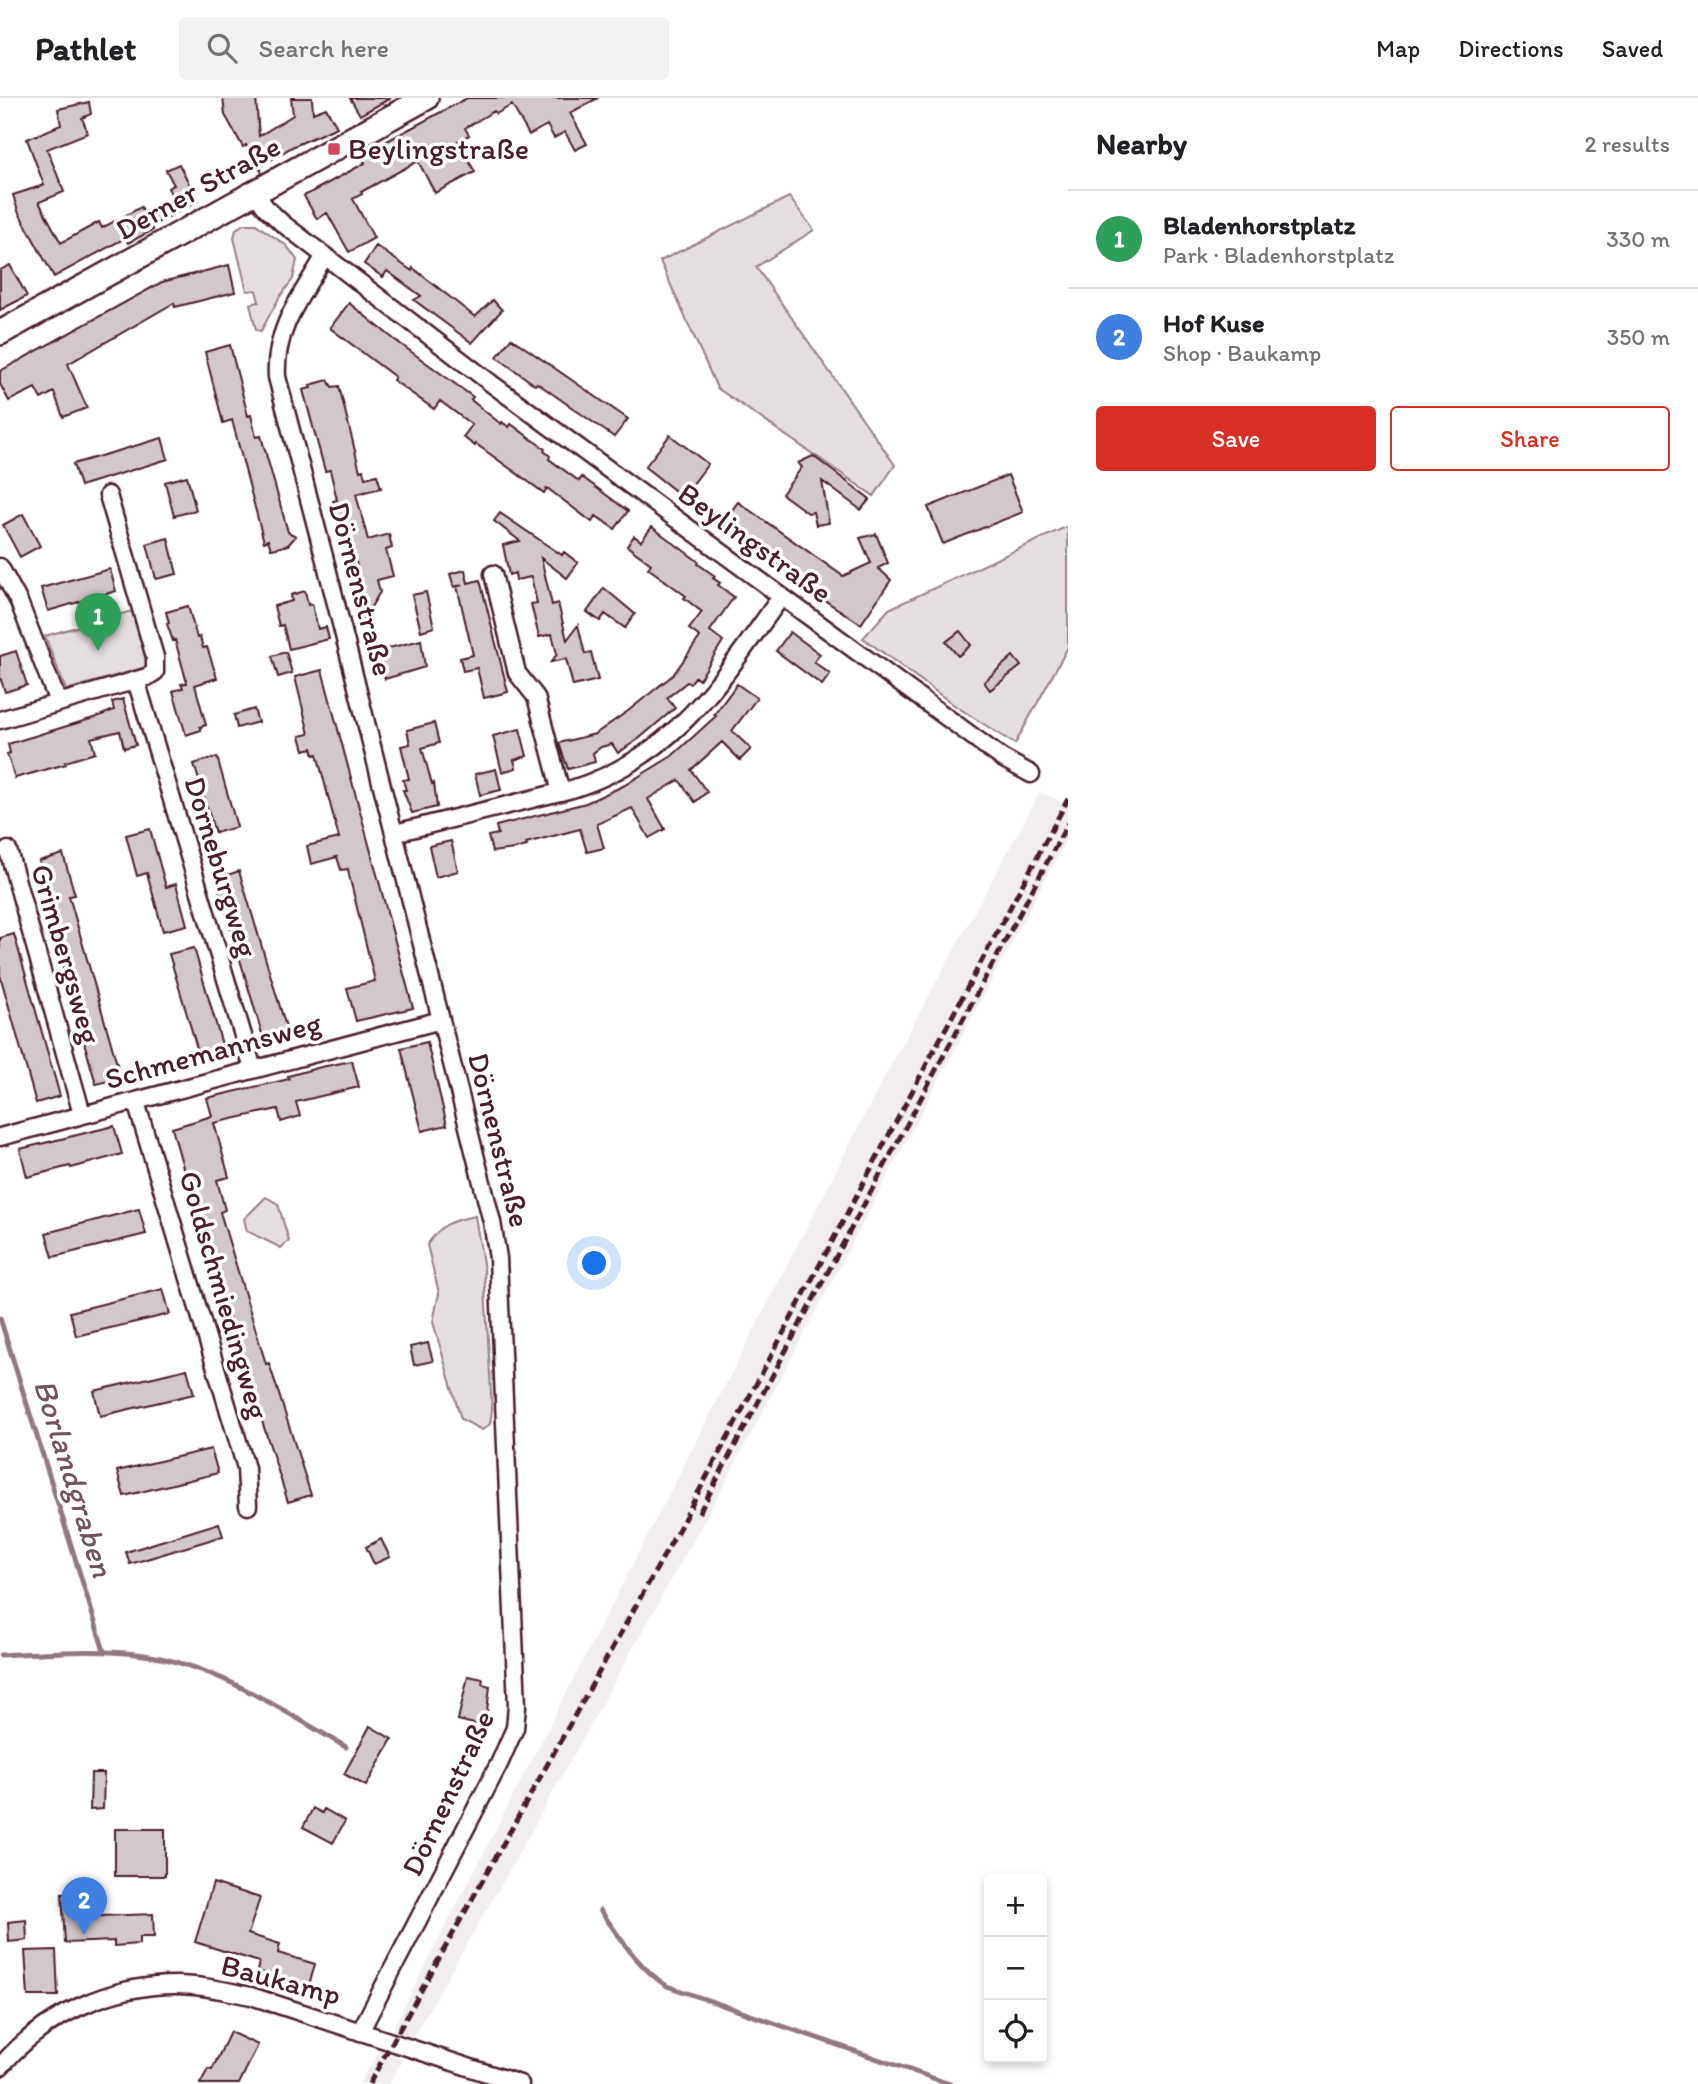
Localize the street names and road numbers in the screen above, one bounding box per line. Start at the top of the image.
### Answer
street label: Derner Straße [109,127,287,248]
street label: Beylingstraße [671,474,839,611]
street label: Dörnenstraße [321,498,402,680]
street label: Dorneburgweg [176,772,267,962]
street label: Grimbergsweg [23,860,110,1049]
street label: Schmemannsweg [101,1004,326,1097]
street label: Dörnenstraße [460,1049,539,1231]
street label: Goldschmiedingweg [171,1167,278,1424]
street label: Dörnenstraße [393,1704,502,1882]
street label: Baukamp [217,1946,345,2013]

